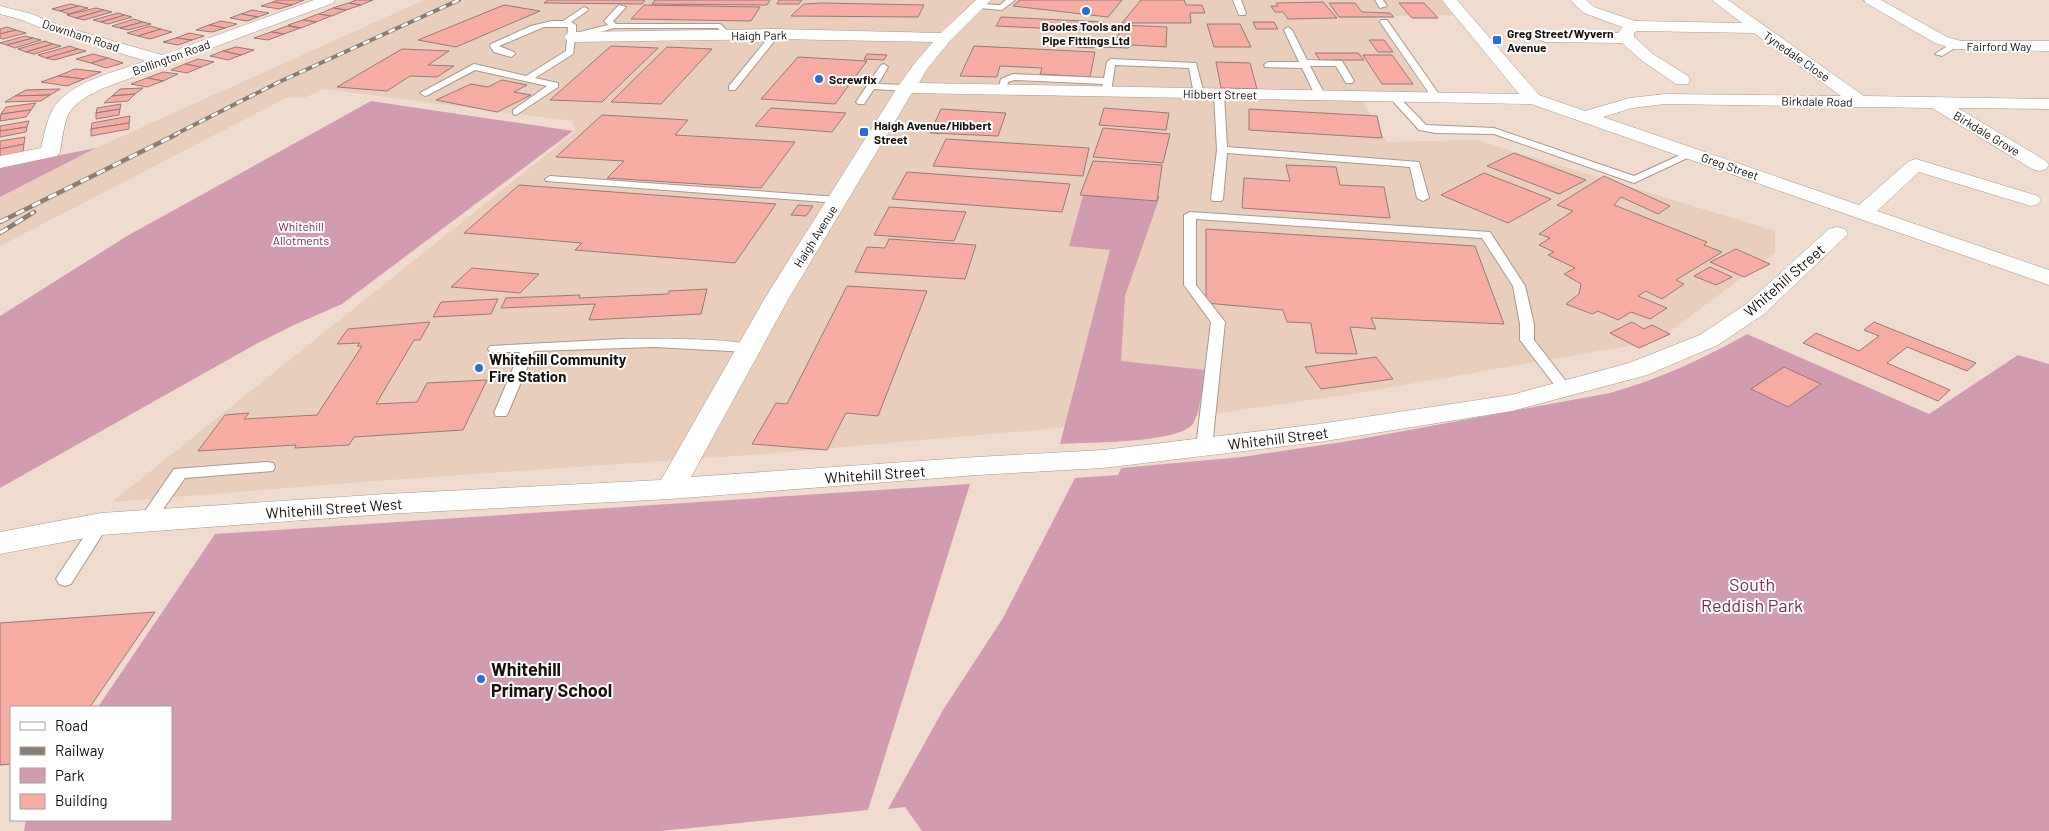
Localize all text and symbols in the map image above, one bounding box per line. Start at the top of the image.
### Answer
marker: Booles Tools and Pipe Fittings Ltd [1080,5,1092,17]
street label: Downham Road [41,16,121,54]
place label: Booles Tools and Pipe Fittings Ltd [1041,19,1131,47]
place label: Greg Street/Wyvern Avenue [1507,26,1614,54]
street label: Haigh Park [731,28,787,42]
street label: Tynedale Close [1761,28,1833,84]
marker: Greg Street/Wyvern Avenue [1491,34,1503,46]
street label: Bollington Road [130,36,212,78]
street label: Fairford Way [1966,39,2032,53]
place label: Screwfix [829,72,877,86]
marker: Screwfix [813,73,825,85]
street label: Hibbert Street [1183,86,1257,102]
street label: Birkdale Road [1781,93,1853,109]
street label: Birkdale Grove [1951,108,2023,158]
place label: Haigh Avenue/Hibbert Street [874,118,992,146]
marker: Haigh Avenue/Hibbert Street [858,126,870,138]
street label: Greg Street [1700,150,1760,182]
street label: Haigh Avenue [790,202,840,270]
park label: Whitehill Allotments [273,219,329,247]
street label: Whitehill Street [1740,240,1828,320]
place label: Whitehill Community Fire Station [489,350,627,385]
marker: Whitehill Community Fire Station [473,362,485,374]
street label: Whitehill Street [1227,423,1329,453]
street label: Whitehill Street [824,461,926,487]
street label: Whitehill Street West [265,494,403,522]
park label: South Reddish Park [1701,573,1803,616]
place label: Whitehill Primary School [491,658,612,701]
marker: Whitehill Primary School [475,673,487,685]
legend [10,706,172,821]
text: Road [55,716,88,734]
text: Railway [55,741,104,759]
text: Park [55,766,85,784]
text: Building [55,791,108,809]

